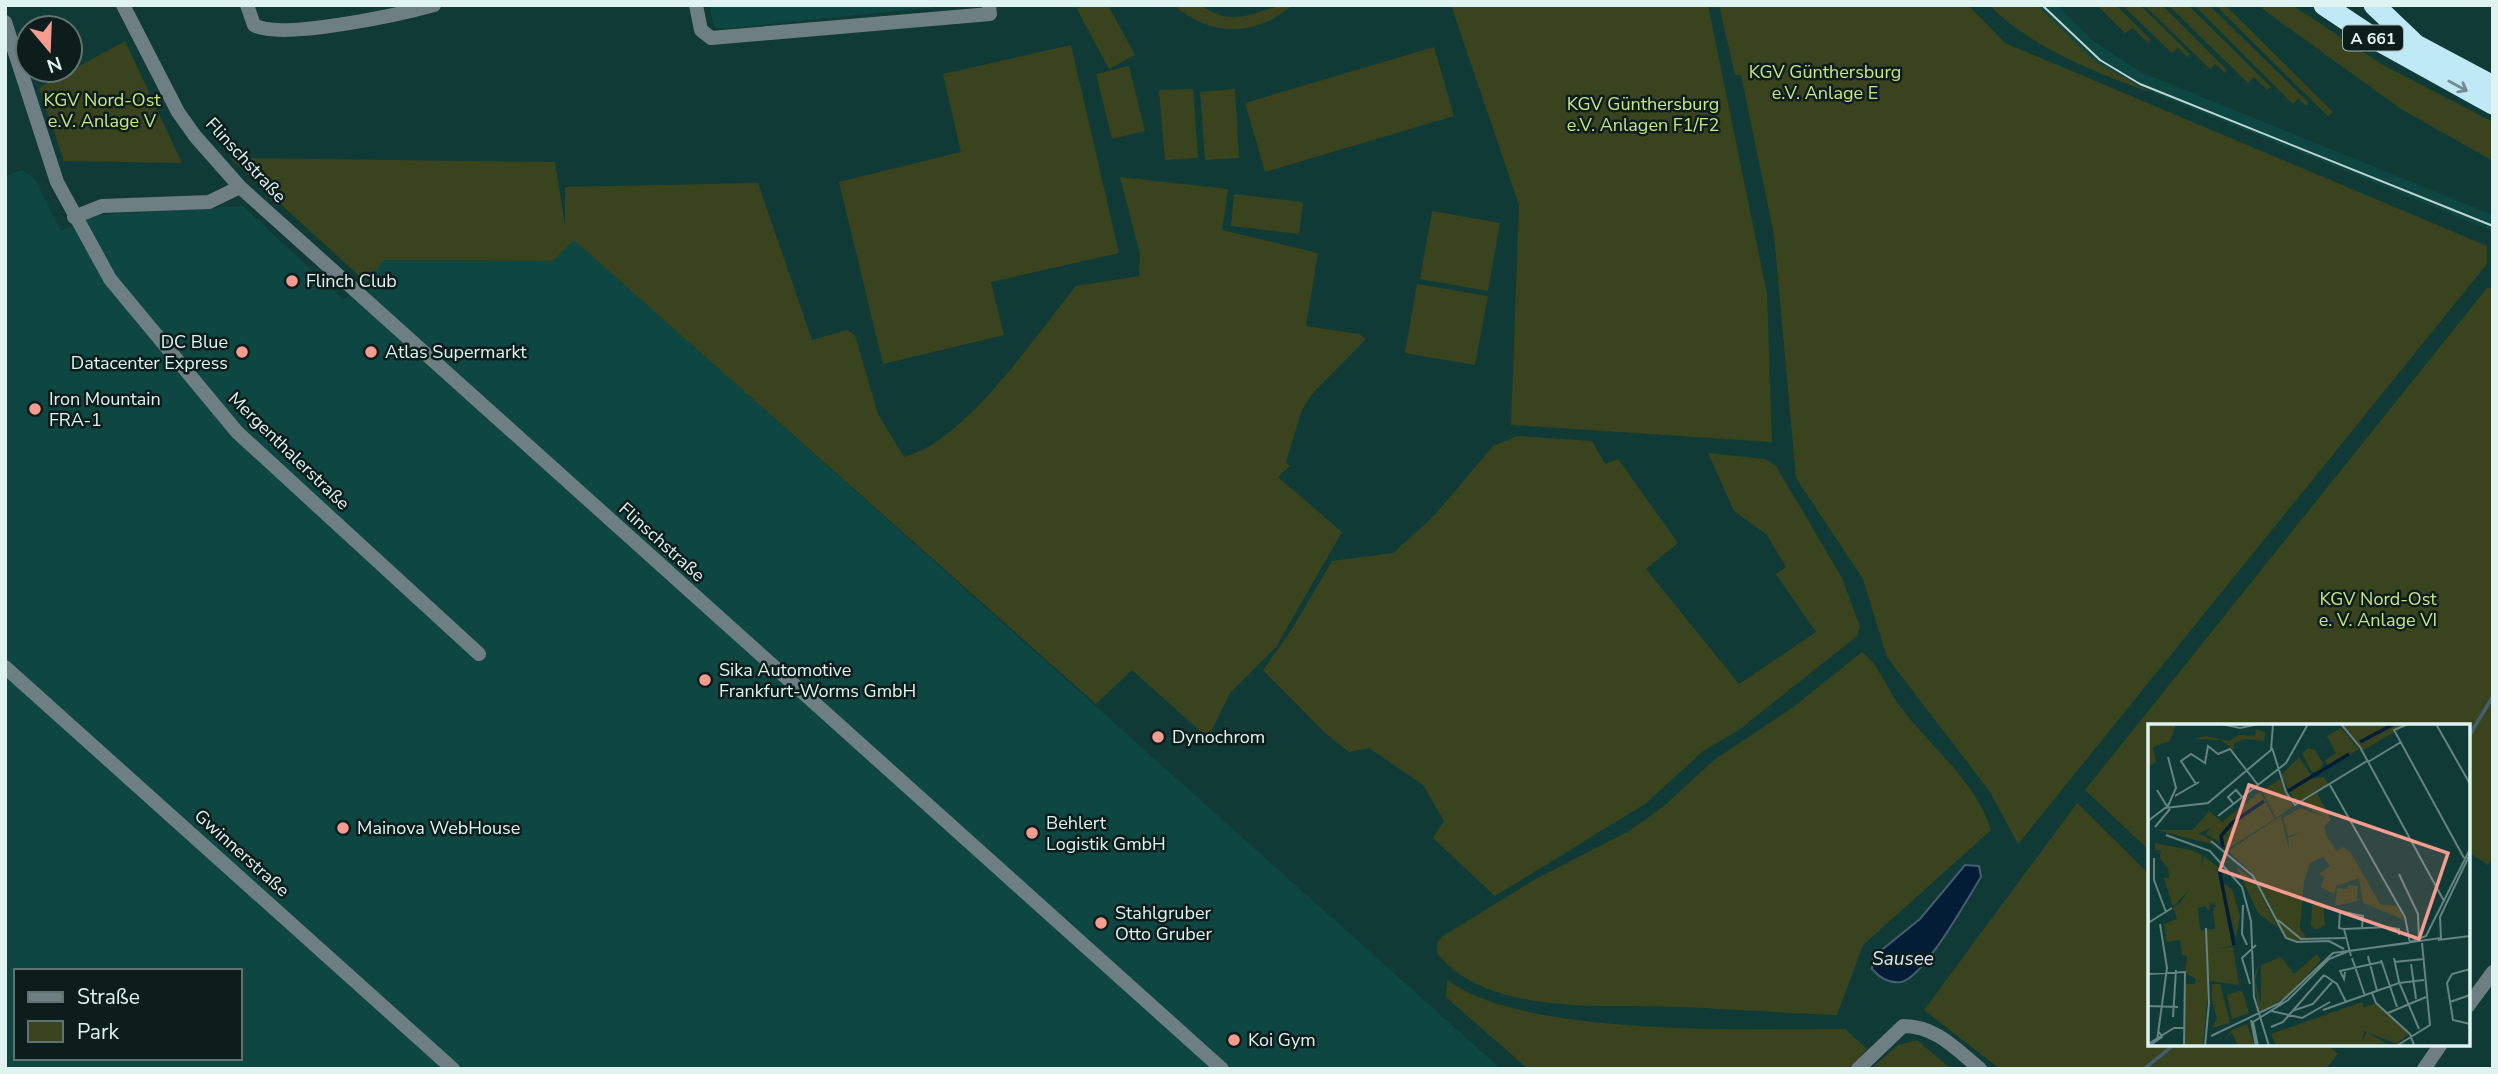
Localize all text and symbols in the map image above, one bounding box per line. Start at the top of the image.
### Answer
north arrow [14,14,84,84]
road number: A 661 [2343,26,2403,50]
text: N [43,50,65,79]
park label: KGV Günthersburg e.V. Anlage E [1749,60,1901,105]
one-way arrow [2448,80,2468,94]
park label: KGV Nord-Ost e.V. Anlage V [43,88,161,133]
park label: KGV Günthersburg e.V. Anlagen F1/F2 [1567,92,1719,137]
street label: Flinschstraße [200,112,292,208]
place label: Flinch Club [306,269,397,293]
marker: Flinch Club [284,273,300,289]
place label: DC Blue Datacenter Express [71,330,228,375]
place label: Atlas Supermarkt [385,340,527,364]
marker: DC Blue Datacenter Express [234,344,250,360]
marker: Atlas Supermarkt [363,344,379,360]
place label: Iron Mountain FRA-1 [49,387,161,432]
street label: Mergenthalerstraße [223,387,355,515]
marker: Iron Mountain FRA-1 [27,401,43,417]
street label: Flinschstraße [614,497,710,587]
park label: KGV Nord-Ost e. V. Anlage VI [2319,587,2437,632]
place label: Sika Automotive Frankfurt-Worms GmbH [719,658,916,703]
marker: Sika Automotive Frankfurt-Worms GmbH [697,672,713,688]
inset map [2148,724,2470,1046]
place label: Dynochrom [1172,725,1265,749]
marker: Dynochrom [1150,729,1166,745]
street label: Gwinnerstraße [189,804,295,902]
place label: Behlert Logistik GmbH [1046,811,1166,856]
place label: Mainova WebHouse [357,816,520,840]
marker: Mainova WebHouse [335,820,351,836]
marker: Behlert Logistik GmbH [1024,825,1040,841]
place label: Stahlgruber Otto Gruber [1115,901,1212,946]
marker: Stahlgruber Otto Gruber [1093,915,1109,931]
water label: Sausee [1872,946,1934,972]
legend [14,969,242,1060]
text: Straße [77,983,140,1011]
text: Park [77,1018,119,1046]
place label: Koi Gym [1248,1028,1316,1052]
marker: Koi Gym [1226,1032,1242,1048]

